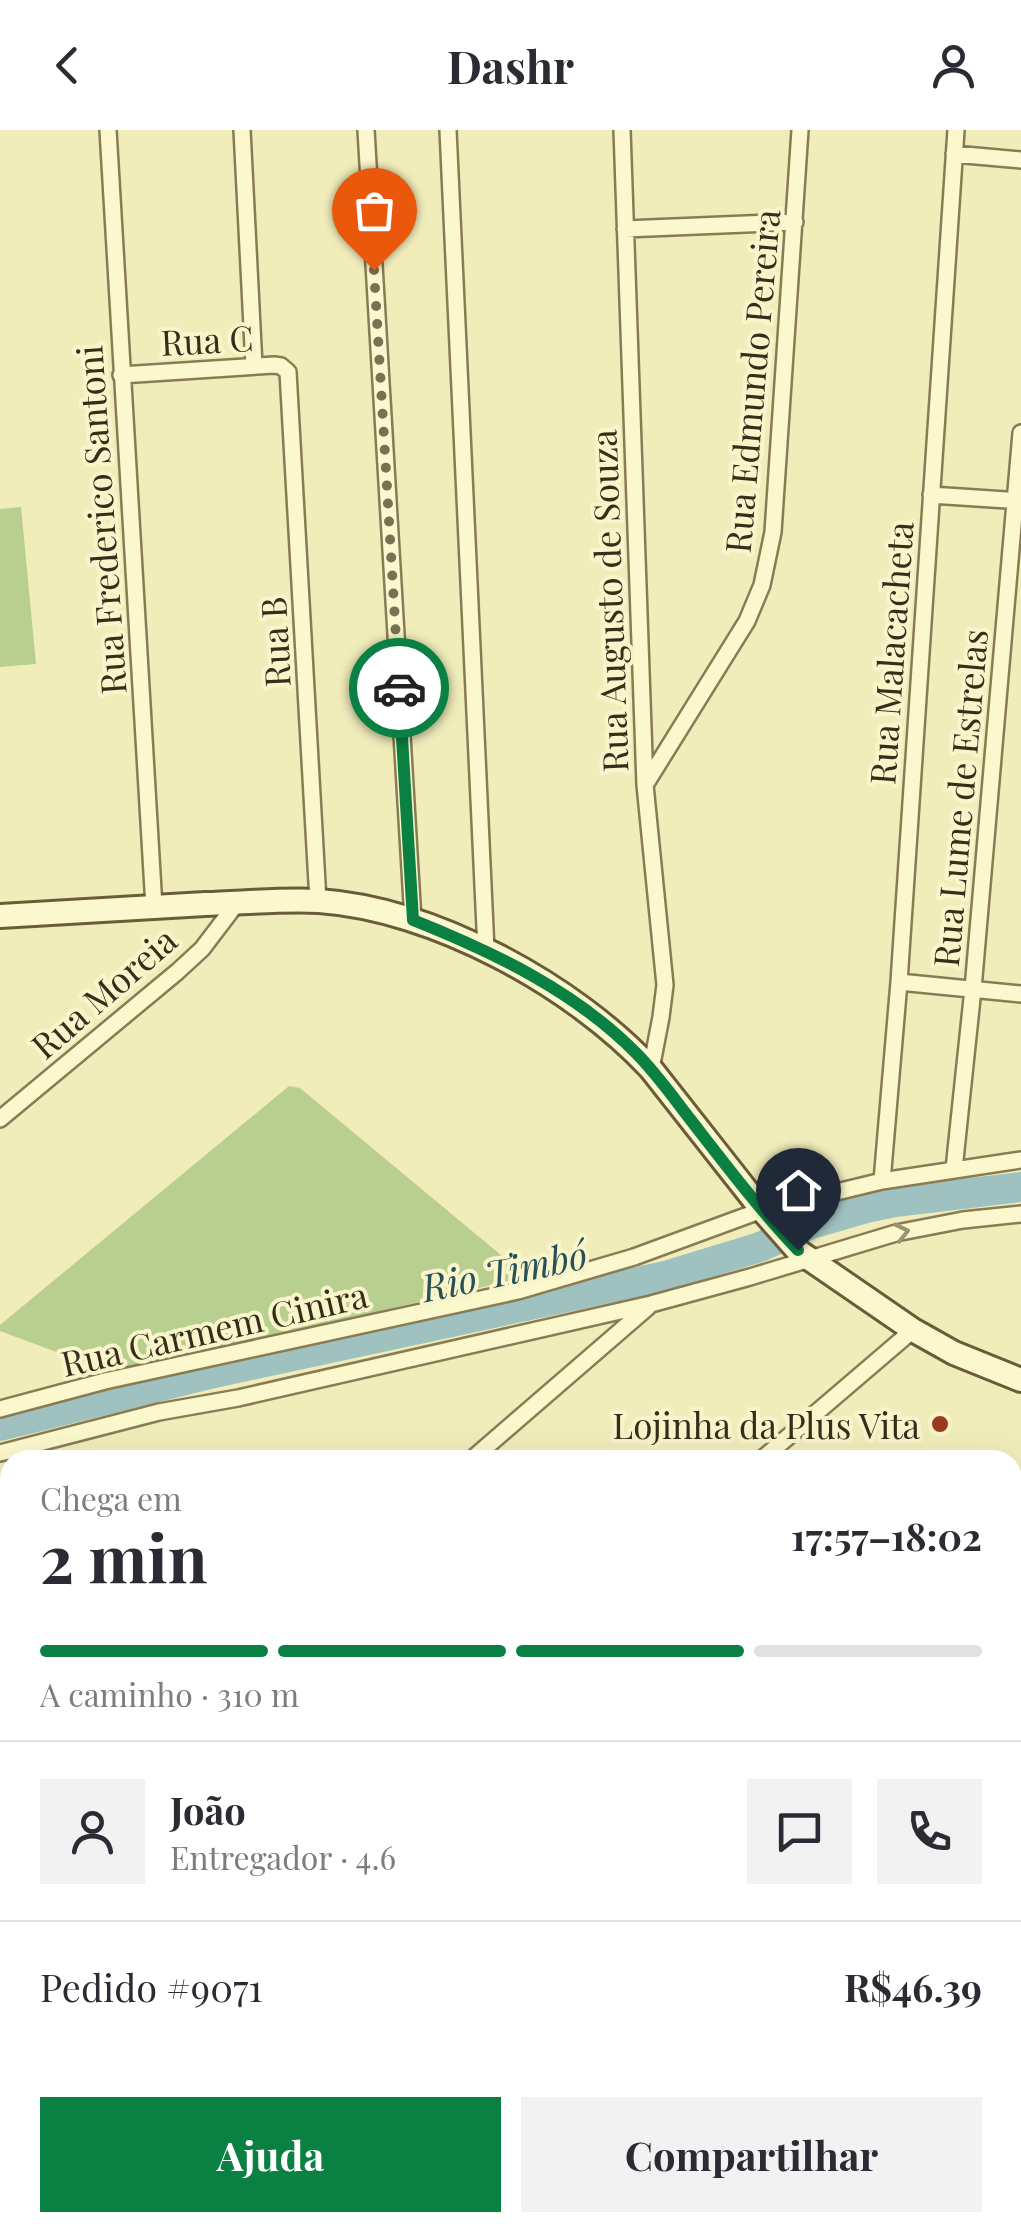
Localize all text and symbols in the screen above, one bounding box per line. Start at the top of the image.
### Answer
text: Dashr [447,35,574,95]
icon: back [40,38,95,93]
icon: person [926,38,981,93]
pin [332,168,417,271]
icon: bag [347,183,402,238]
street label: Rua Edmundo Pereira [713,207,789,555]
street label: Rua C [159,313,255,365]
street label: Rua Frederico Santoni [64,344,136,696]
street label: Rua Augusto de Souza [579,428,637,773]
street label: Rua Malacacheta [857,519,923,786]
street label: Rua B [248,596,300,688]
street label: Rua Lume de Estrelas [921,627,997,969]
courier [349,638,449,738]
icon: car [372,661,427,716]
street label: Rua Moreia [20,915,186,1068]
pin [756,1148,841,1251]
icon: home [771,1163,826,1218]
one-way arrow [893,1223,910,1244]
water label: Rio Timbó [415,1227,593,1313]
street label: Rua Carmem Cinira [56,1270,372,1386]
place label: Lojinha da Plus Vita [613,1401,921,1448]
marker: Lojinha da Plus Vita [929,1413,951,1435]
text: Chega em [40,1476,182,1519]
text: 17:57–18:02 [791,1510,982,1561]
text: 2 min [40,1513,208,1599]
text: A caminho · 310 m [40,1672,299,1715]
button: person [40,1779,145,1884]
button: chat [747,1779,852,1884]
button: phone [877,1779,982,1884]
text: João [170,1784,246,1835]
text: Entregador · 4.6 [170,1835,396,1878]
text: Pedido #9071 [40,1961,262,2012]
text: R$46.39 [844,1961,982,2012]
button: Ajuda [40,2097,501,2212]
button: Compartilhar [521,2097,982,2212]

